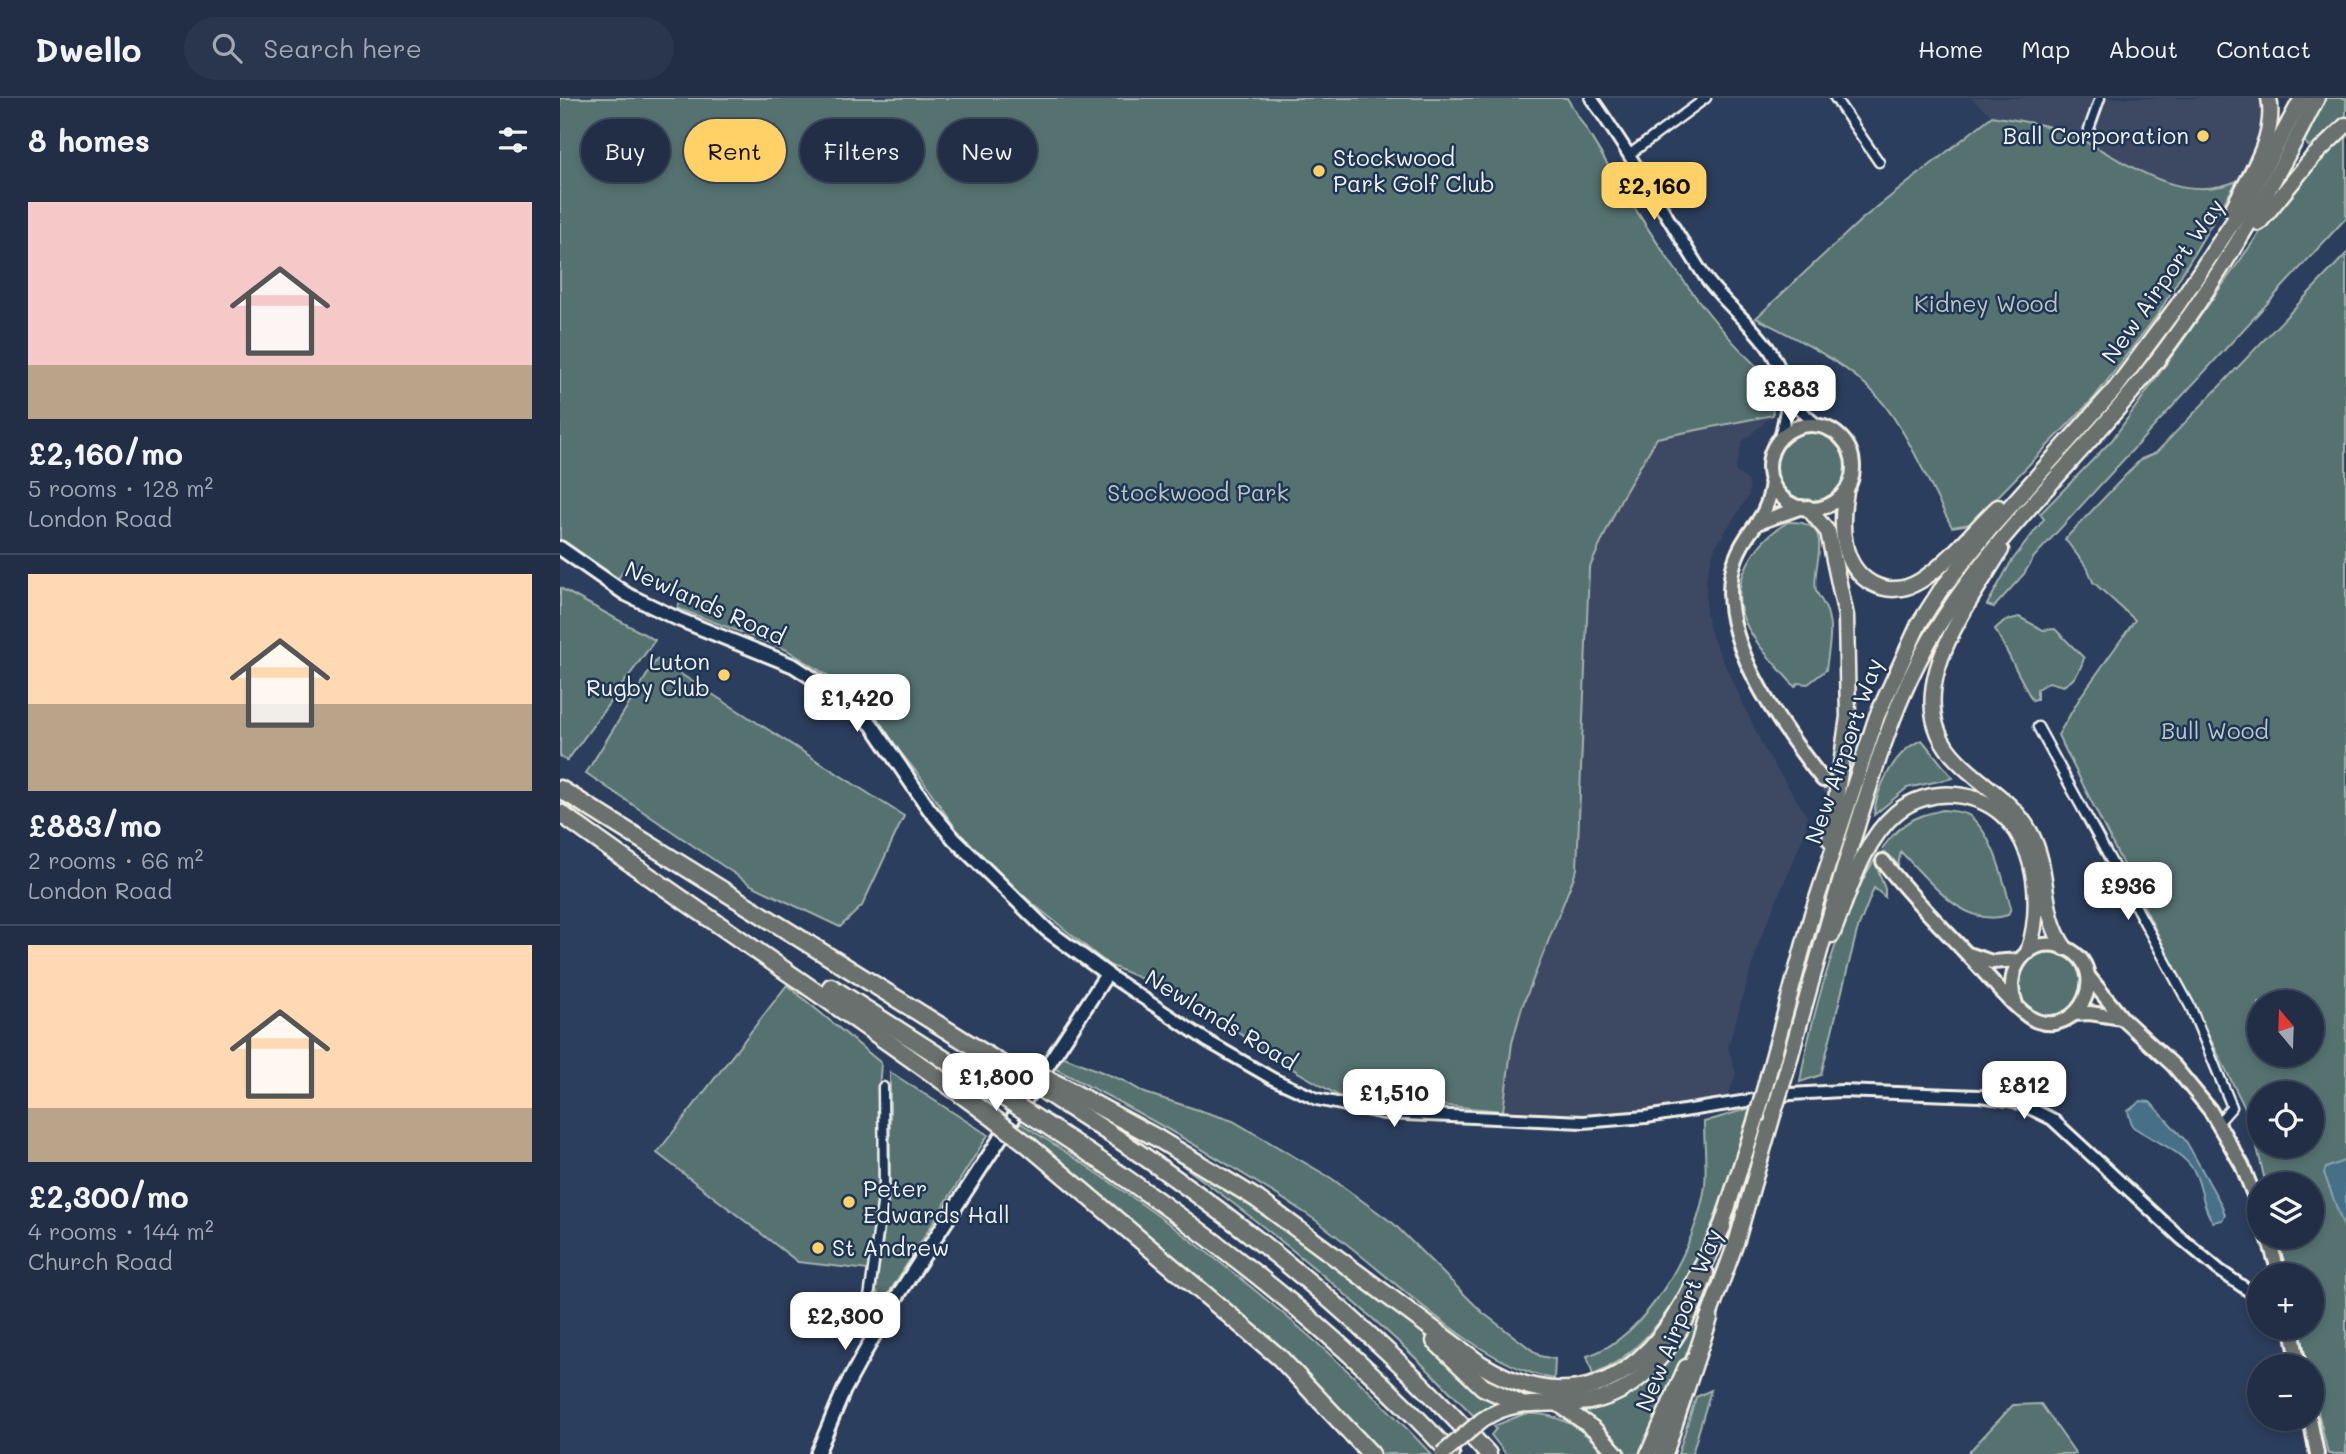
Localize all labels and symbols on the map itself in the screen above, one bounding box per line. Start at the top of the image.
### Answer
place label: Ball Corporation [2003,120,2189,150]
marker: Ball Corporation [2195,128,2211,144]
place label: Stockwood Park Golf Club [1333,142,1495,198]
pin: £2,160 [1597,162,1711,222]
marker: Stockwood Park Golf Club [1311,163,1327,179]
street label: New Airport Way [2094,192,2230,369]
park label: Kidney Wood [1914,288,2058,318]
pin: £883 [1750,366,1832,425]
park label: Stockwood Park [1107,477,1289,507]
street label: Newlands Road [621,553,790,651]
place label: Luton Rugby Club [586,646,710,702]
street label: New Airport Way [1797,654,1889,847]
marker: Luton Rugby Club [716,667,732,683]
pin: £1,420 [800,674,914,734]
park label: Bull Wood [2161,715,2269,745]
pin: £936 [2087,862,2169,922]
street label: Newlands Road [1140,962,1303,1076]
north arrow [2247,990,2324,1068]
pin: £1,800 [939,1054,1053,1113]
pin: £812 [1983,1062,2065,1121]
pin: £1,510 [1337,1070,1451,1129]
place label: Peter Edwards Hall [863,1173,1010,1229]
marker: Peter Edwards Hall [841,1194,857,1210]
street label: New Airport Way [1628,1224,1728,1415]
place label: St Andrew [832,1232,949,1262]
marker: St Andrew [810,1240,826,1256]
pin: £2,300 [788,1292,902,1352]

